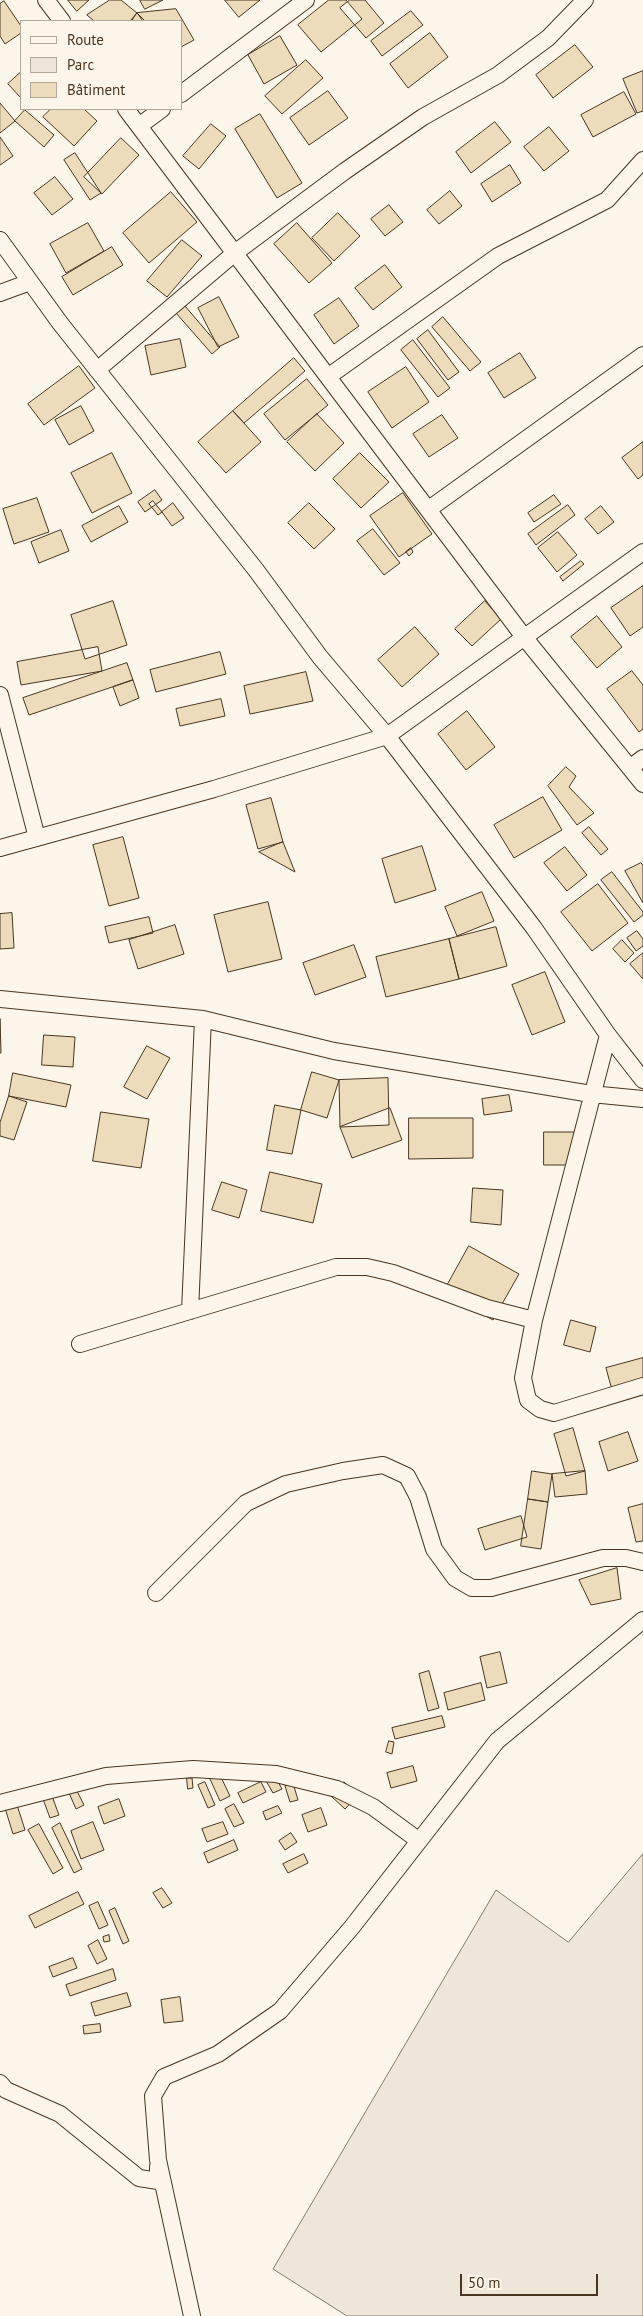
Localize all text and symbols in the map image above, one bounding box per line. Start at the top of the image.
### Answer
legend [20,20,182,110]
text: Route [67,30,104,49]
text: Parc [67,55,94,74]
text: Bâtiment [67,80,125,99]
scale bar [463,2264,600,2296]
text: 50 m [468,2273,501,2292]

